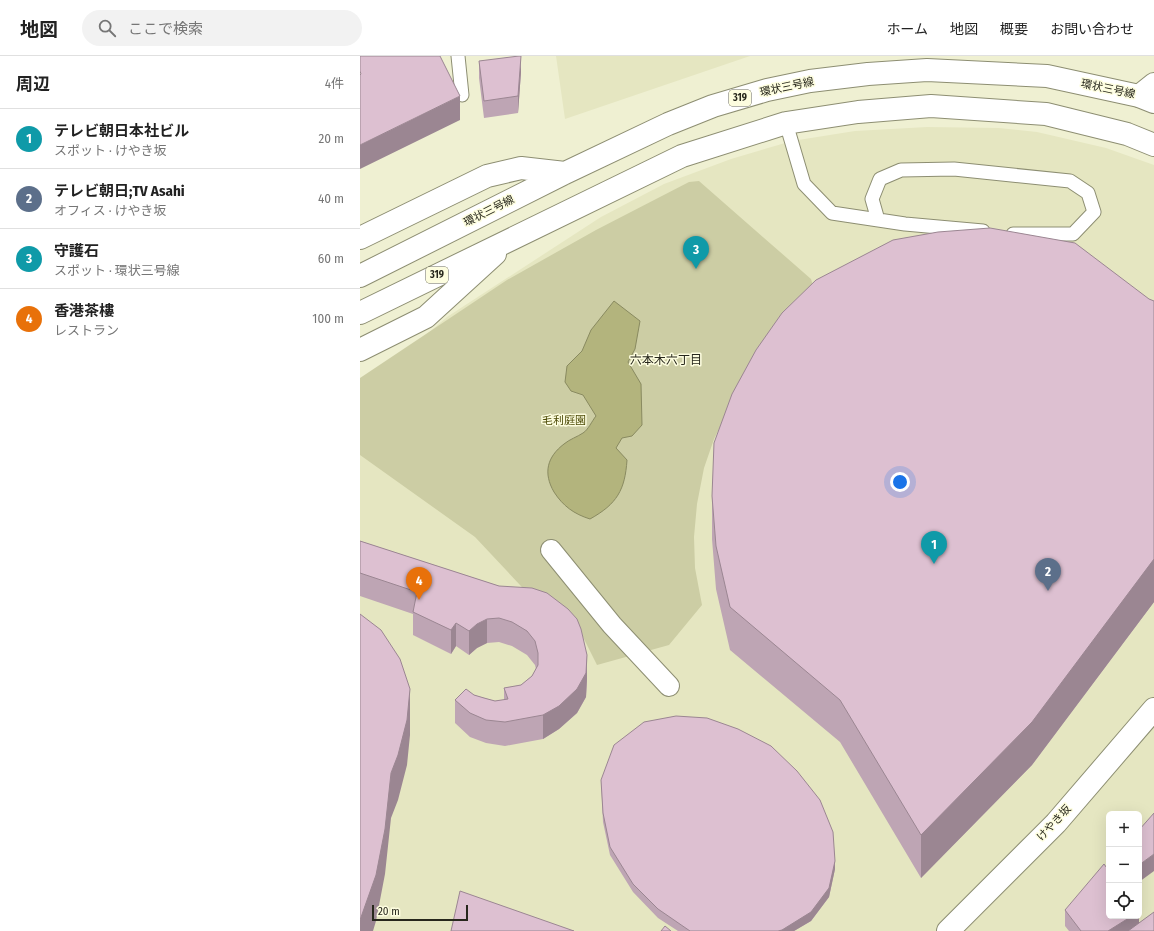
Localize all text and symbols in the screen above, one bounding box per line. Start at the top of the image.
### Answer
search box [82,10,362,46]
icon: search [96,17,118,39]
text: 地図 [20,18,58,41]
text: ここで検索 [128,20,203,38]
text: ホーム [886,21,928,38]
text: 地図 [950,21,978,38]
text: 概要 [1000,21,1028,38]
text: お問い合わせ [1050,21,1134,38]
text: 周辺 [16,74,50,95]
street label: 環状三号線 [759,75,815,99]
text: 4件 [325,76,344,91]
street label: 環状三号線 [1080,77,1136,101]
road number: 319 [729,90,751,106]
text: テレビ朝日本社ビル [54,122,189,140]
text: 1 [26,131,32,146]
text: 20 m [318,131,344,146]
text: スポット · けやき坂 [54,143,167,158]
text: テレビ朝日;TV Asahi [54,182,185,200]
text: 2 [26,191,32,206]
text: 40 m [318,191,344,206]
street label: 環状三号線 [462,193,516,229]
text: オフィス · けやき坂 [54,203,167,218]
pin: 3 [683,236,709,269]
text: 守護石 [54,242,99,260]
text: 3 [26,251,32,266]
text: 60 m [318,251,344,266]
text: スポット · 環状三号線 [54,263,180,278]
road number: 319 [426,267,448,283]
text: 香港茶樓 [54,302,114,320]
text: 4 [26,311,32,326]
text: 100 m [312,311,344,326]
text: レストラン [54,323,119,338]
district label: 六本木六丁目 [630,353,702,367]
park label: 毛利庭園 [542,414,586,427]
your location [890,472,910,492]
pin: 1 [921,531,947,564]
pin: 2 [1035,558,1061,591]
pin: 4 [406,567,432,600]
street label: けやき坂 [1034,802,1074,844]
map controls [1106,811,1142,919]
button: + [1106,811,1142,847]
button: − [1106,847,1142,883]
button: locate [1106,883,1142,919]
scale bar [372,903,468,922]
text: 20 m [378,905,400,918]

